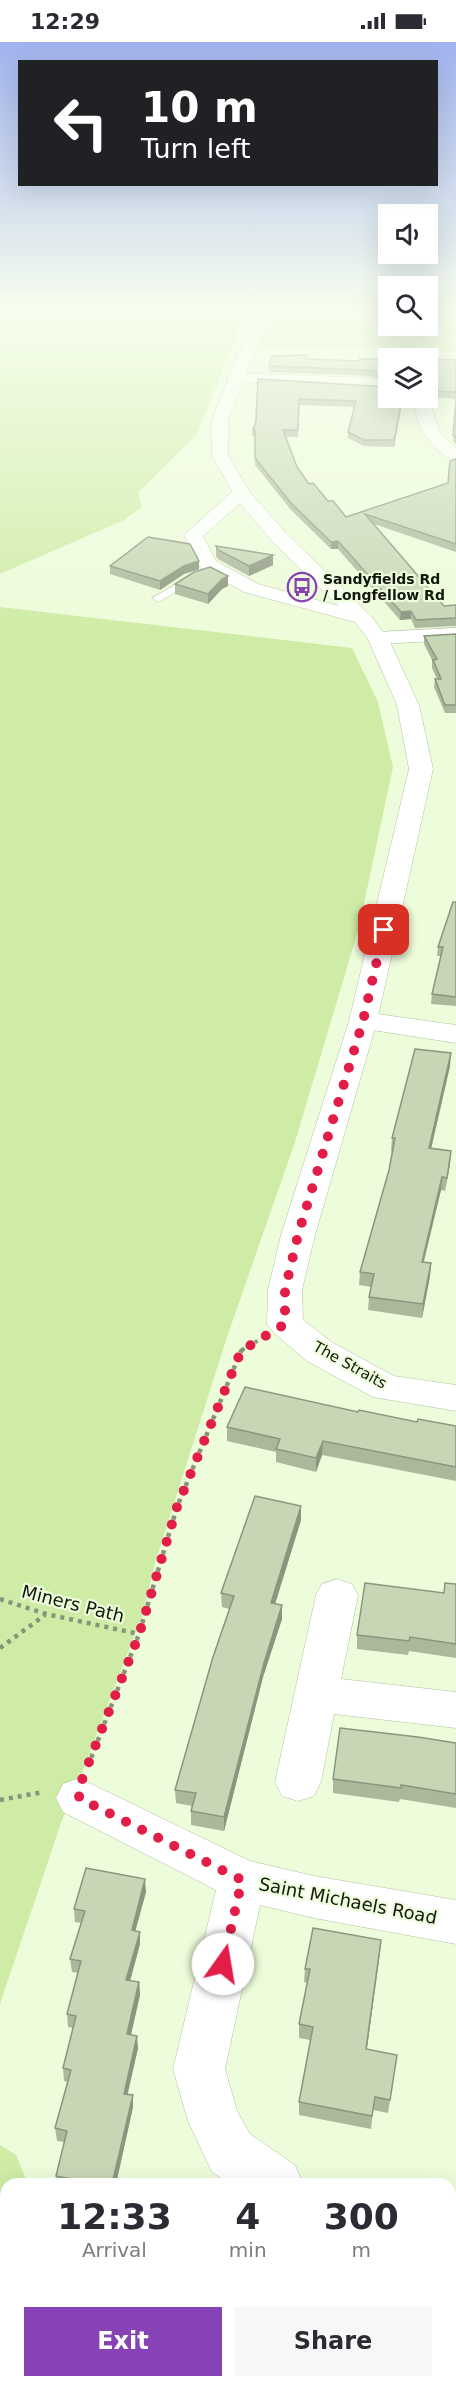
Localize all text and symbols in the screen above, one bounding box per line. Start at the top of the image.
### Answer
text: 12:29 [30,9,100,34]
text: 10 m [141,83,258,132]
icon: left [42,84,120,162]
text: Turn left [141,133,251,164]
map controls [378,204,438,408]
button: sound [378,204,438,264]
button: search [378,276,438,336]
button: layers [378,348,438,408]
bus stop icon: Sandyfields Rd / Longfellow Rd [286,571,318,603]
place label: Sandyfields Rd / Longfellow Rd [323,571,445,603]
pin [358,904,409,955]
icon: arrive [367,913,400,946]
street label: The Straits [309,1337,390,1393]
street label: Miners Path [20,1581,127,1626]
street label: Saint Michaels Road [257,1873,439,1928]
position arrow [191,1932,255,1996]
text: 12:33 [57,2196,172,2237]
text: 4 [235,2196,260,2237]
text: 300 [324,2196,399,2237]
text: Arrival [82,2238,147,2262]
text: min [229,2238,267,2262]
text: m [352,2238,371,2262]
button: Exit [24,2307,222,2376]
button: Share [234,2307,432,2376]

